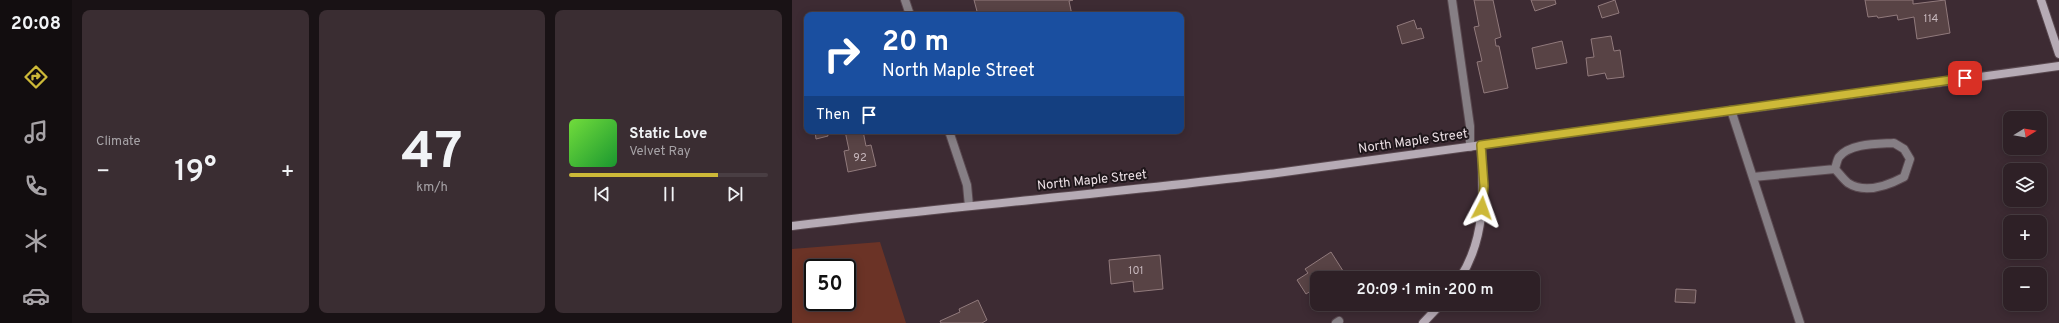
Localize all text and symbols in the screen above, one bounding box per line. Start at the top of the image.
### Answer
house number: 114 [1924,12,1939,26]
text: 20:08 [11,13,61,36]
text: 20 m [882,25,949,61]
icon: right [816,28,868,80]
text: North Maple Street [882,60,1035,83]
pin [1948,61,1982,95]
icon: directions [22,63,50,91]
icon: arrive [1954,67,1976,89]
icon: arrive [858,104,880,126]
text: Then [816,106,850,125]
north arrow [2003,111,2047,155]
map controls [2003,111,2047,311]
icon: music [22,118,50,146]
text: 47 [401,121,463,187]
text: Static Love [629,125,707,144]
street label: North Maple Street [1357,126,1469,158]
text: Climate [96,134,141,150]
text: Velvet Ray [629,144,691,160]
house number: 92 [853,151,867,165]
text: 19° [174,154,217,191]
text: − [96,159,110,186]
text: + [280,159,295,186]
button: layers [2003,163,2047,207]
street label: North Maple Street [1036,167,1148,195]
icon: phone [22,172,50,200]
text: km/h [416,180,448,196]
icon: previous [591,183,613,205]
icon: pause [658,183,680,205]
icon: next [724,183,746,205]
position arrow [1461,187,1503,229]
button: + [2003,215,2047,259]
icon: climate [22,227,50,255]
speed limit sign: 50 [804,259,856,311]
house number: 101 [1128,264,1144,278]
button: − [2003,267,2047,311]
text: 20:09 · 1 min · 200 m [1357,281,1493,300]
icon: car [22,282,50,310]

